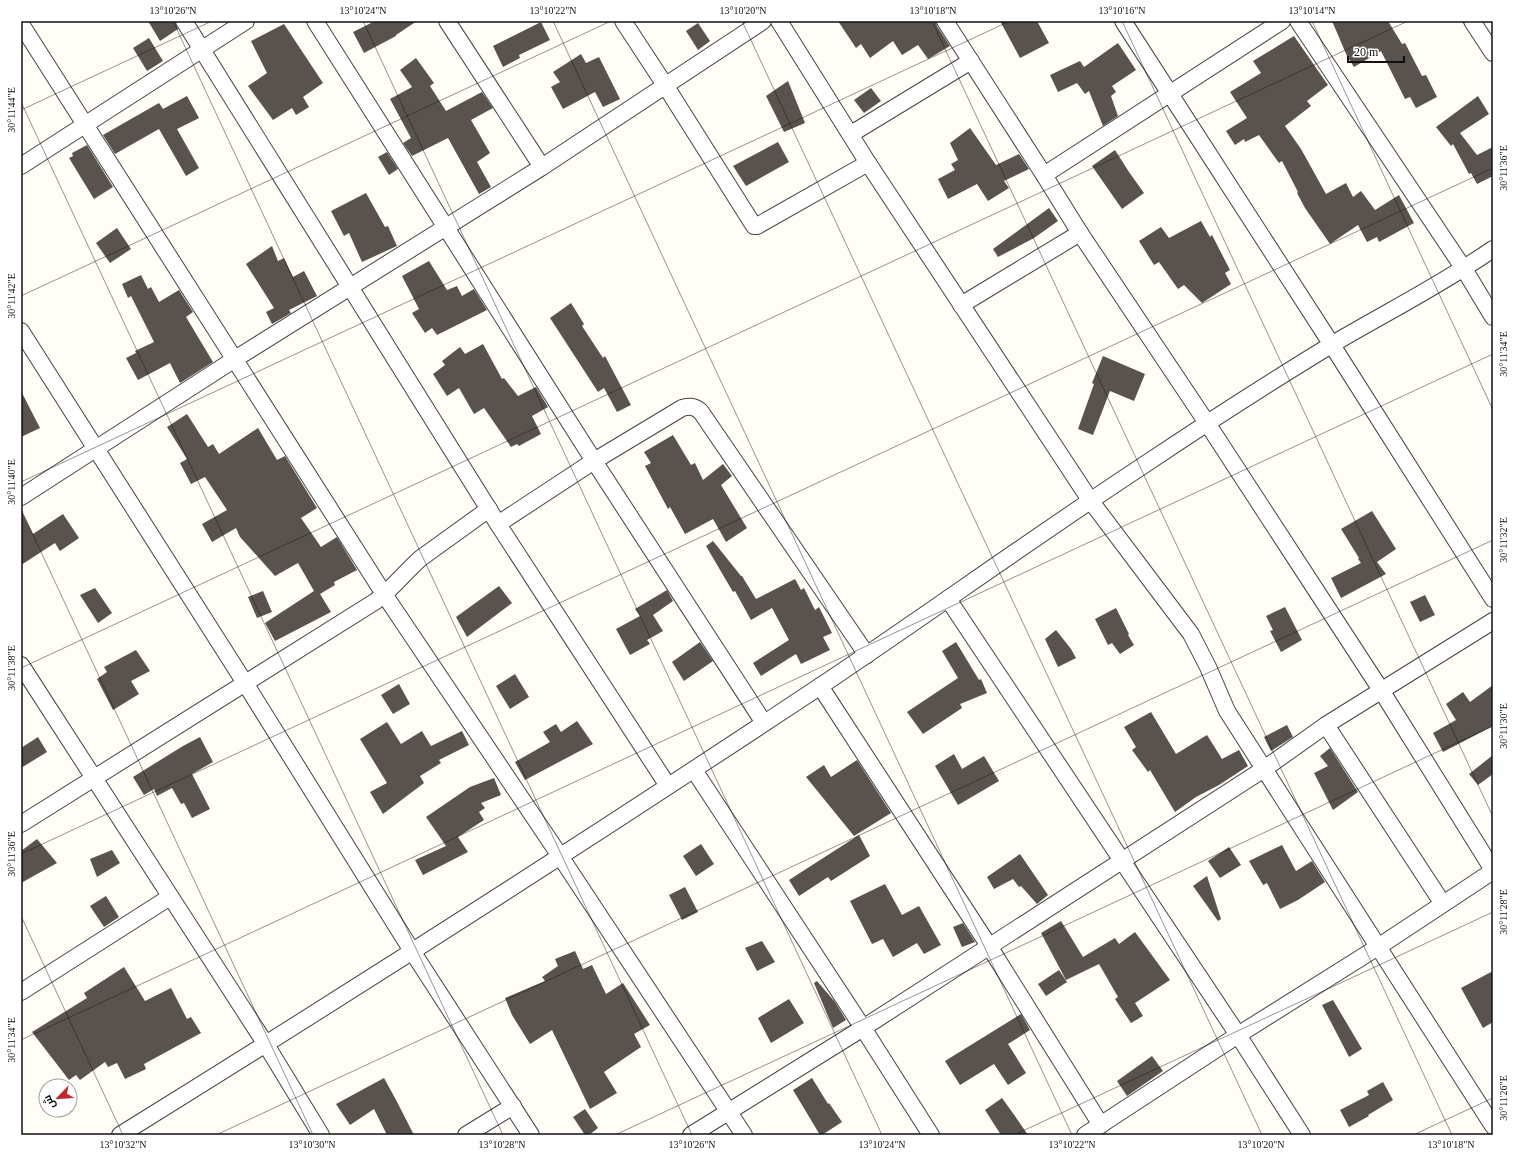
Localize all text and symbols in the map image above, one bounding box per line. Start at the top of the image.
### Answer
text: 13°10'26"N [149,5,197,16]
text: 13°10'24"N [339,5,387,16]
text: 13°10'22"N [529,5,577,16]
text: 13°10'20"N [719,5,767,16]
text: 13°10'18"N [909,5,957,16]
text: 13°10'16"N [1098,5,1146,16]
text: 13°10'14"N [1288,5,1336,16]
scale bar [1348,38,1404,64]
text: 20 m [1354,45,1379,59]
text: 30°11'44"E [6,87,17,133]
text: 30°11'36"E [1498,145,1509,191]
text: 30°11'42"E [6,273,17,319]
text: 30°11'34"E [1498,331,1509,377]
text: 30°11'40"E [6,459,17,505]
text: 30°11'32"E [1498,517,1509,563]
text: 30°11'38"E [6,645,17,691]
text: 30°11'30"E [1498,703,1509,749]
text: 30°11'36"E [6,831,17,877]
text: 30°11'28"E [1498,889,1509,935]
text: 30°11'34"E [6,1017,17,1063]
text: 30°11'26"E [1498,1075,1509,1121]
north arrow [38,1078,78,1118]
text: ش [41,1093,58,1111]
text: 13°10'32"N [99,1139,147,1150]
text: 13°10'30"N [288,1139,336,1150]
text: 13°10'28"N [478,1139,526,1150]
text: 13°10'26"N [668,1139,716,1150]
text: 13°10'24"N [858,1139,906,1150]
text: 13°10'22"N [1048,1139,1096,1150]
text: 13°10'20"N [1237,1139,1285,1150]
text: 13°10'18"N [1427,1139,1475,1150]

